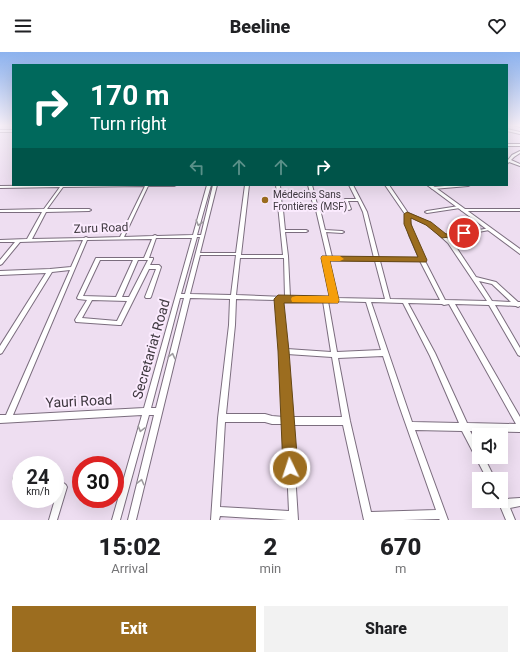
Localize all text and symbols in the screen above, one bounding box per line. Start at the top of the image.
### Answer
icon: menu [12,15,34,37]
icon: heart [486,15,508,37]
text: Beeline [230,16,290,37]
text: 170 m [90,79,169,112]
icon: right [24,80,76,132]
text: Turn right [90,113,167,134]
icon: left [186,156,208,178]
icon: ahead [228,156,250,178]
icon: ahead [270,156,292,178]
icon: right [312,156,334,178]
place label: Médecins Sans Frontières (MSF) [273,189,347,213]
marker: Médecins Sans Frontières (MSF) [260,195,270,205]
pin [447,216,481,250]
one-way arrow [195,219,204,226]
street label: Zuru Road [73,220,129,236]
icon: arrive [453,222,475,244]
street label: Secretariat Road [129,297,173,401]
one-way arrow [168,353,176,359]
street label: Yauri Road [45,391,113,411]
one-way arrow [138,425,146,432]
map controls [472,428,508,508]
button: sound [472,428,508,464]
position arrow [269,447,311,489]
speed limit sign: 30 [72,456,124,508]
text: 24 [27,465,49,489]
button: search [472,472,508,508]
one-way arrow [136,479,145,486]
text: km/h [26,486,50,497]
text: 15:02 [99,533,161,561]
text: 2 [263,533,277,561]
text: 670 [380,533,421,561]
text: Arrival [111,561,148,576]
text: min [260,561,281,576]
text: m [395,561,406,576]
button: Exit [12,606,256,652]
button: Share [264,606,508,652]

